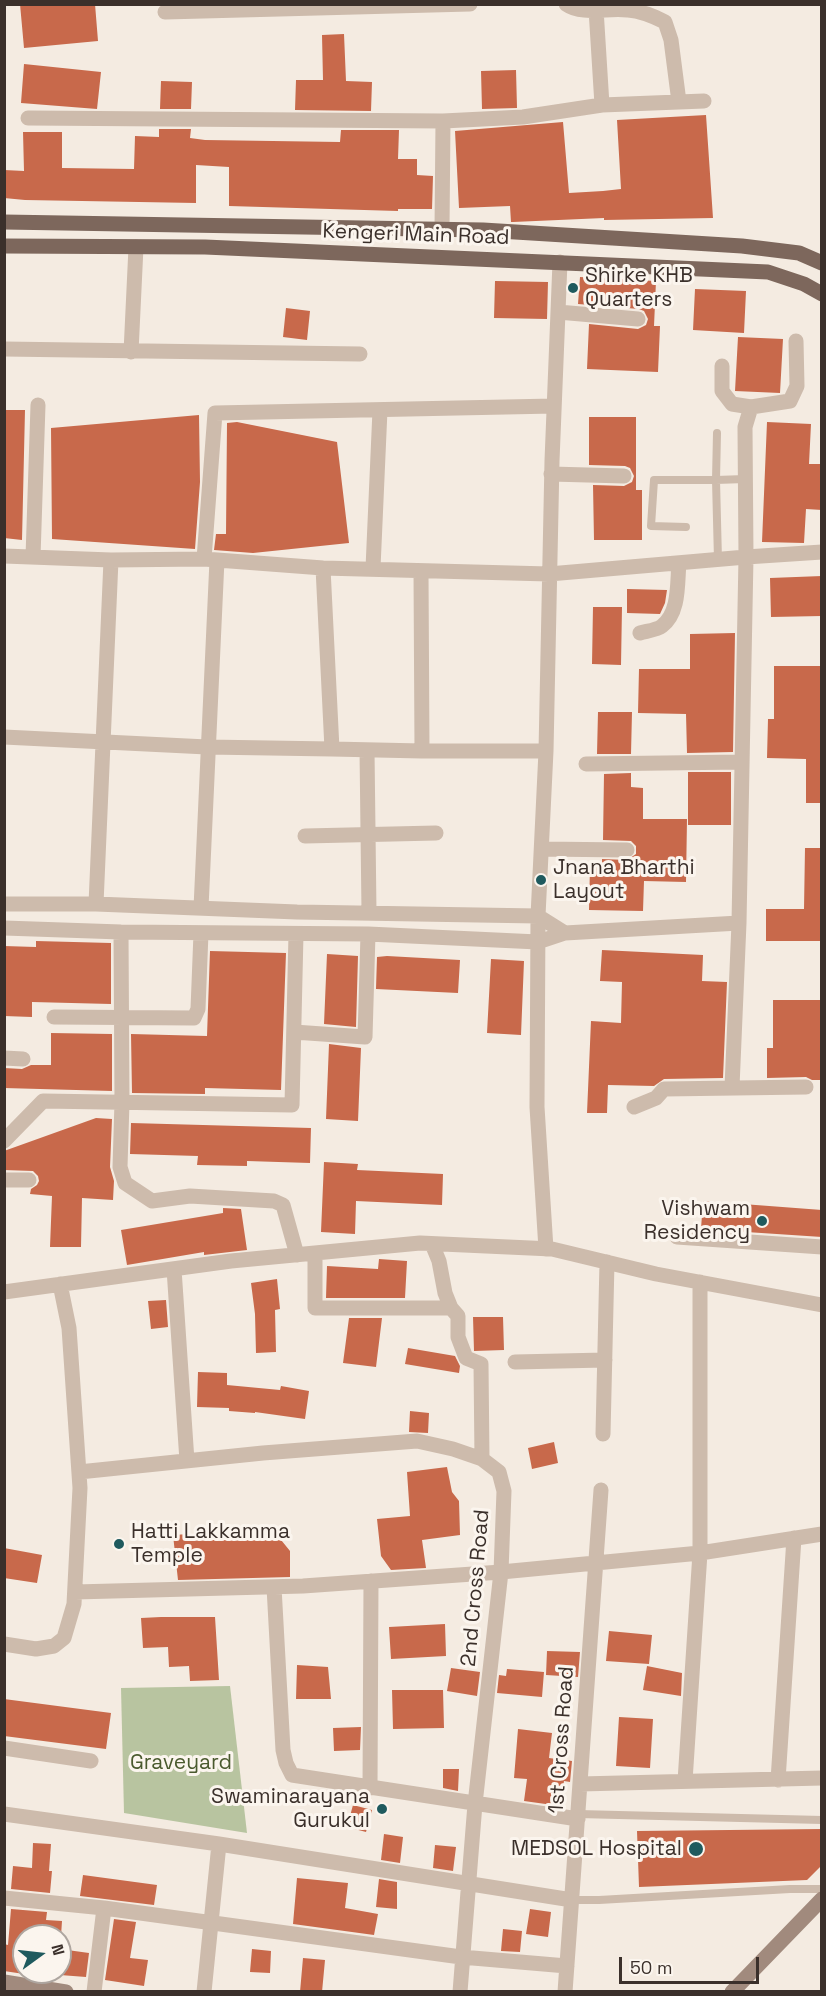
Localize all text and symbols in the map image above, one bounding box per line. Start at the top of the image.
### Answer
street label: Kengeri Main Road [322,219,510,251]
place label: Shirke KHB Quarters [585,263,693,313]
marker: Shirke KHB Quarters [566,281,580,295]
place label: Jnana Bharthi Layout [553,855,695,905]
marker: Jnana Bharthi Layout [534,873,548,887]
place label: Vishwam Residency [644,1196,750,1246]
marker: Vishwam Residency [755,1214,769,1228]
street label: 2nd Cross Road [457,1508,495,1668]
place label: Hatti Lakkamma Temple [131,1519,290,1569]
marker: Hatti Lakkamma Temple [112,1537,126,1551]
street label: 1st Cross Road [544,1665,580,1815]
park label: Graveyard [130,1750,232,1776]
place label: Swaminarayana Gurukul [211,1784,370,1834]
marker: Swaminarayana Gurukul [375,1802,389,1816]
place label: MEDSOL Hospital [511,1836,682,1862]
marker: MEDSOL Hospital [687,1840,705,1858]
north arrow [12,1924,72,1984]
text: N [46,1942,69,1958]
scale bar [622,1945,762,1983]
text: 50 m [630,1956,672,1979]

